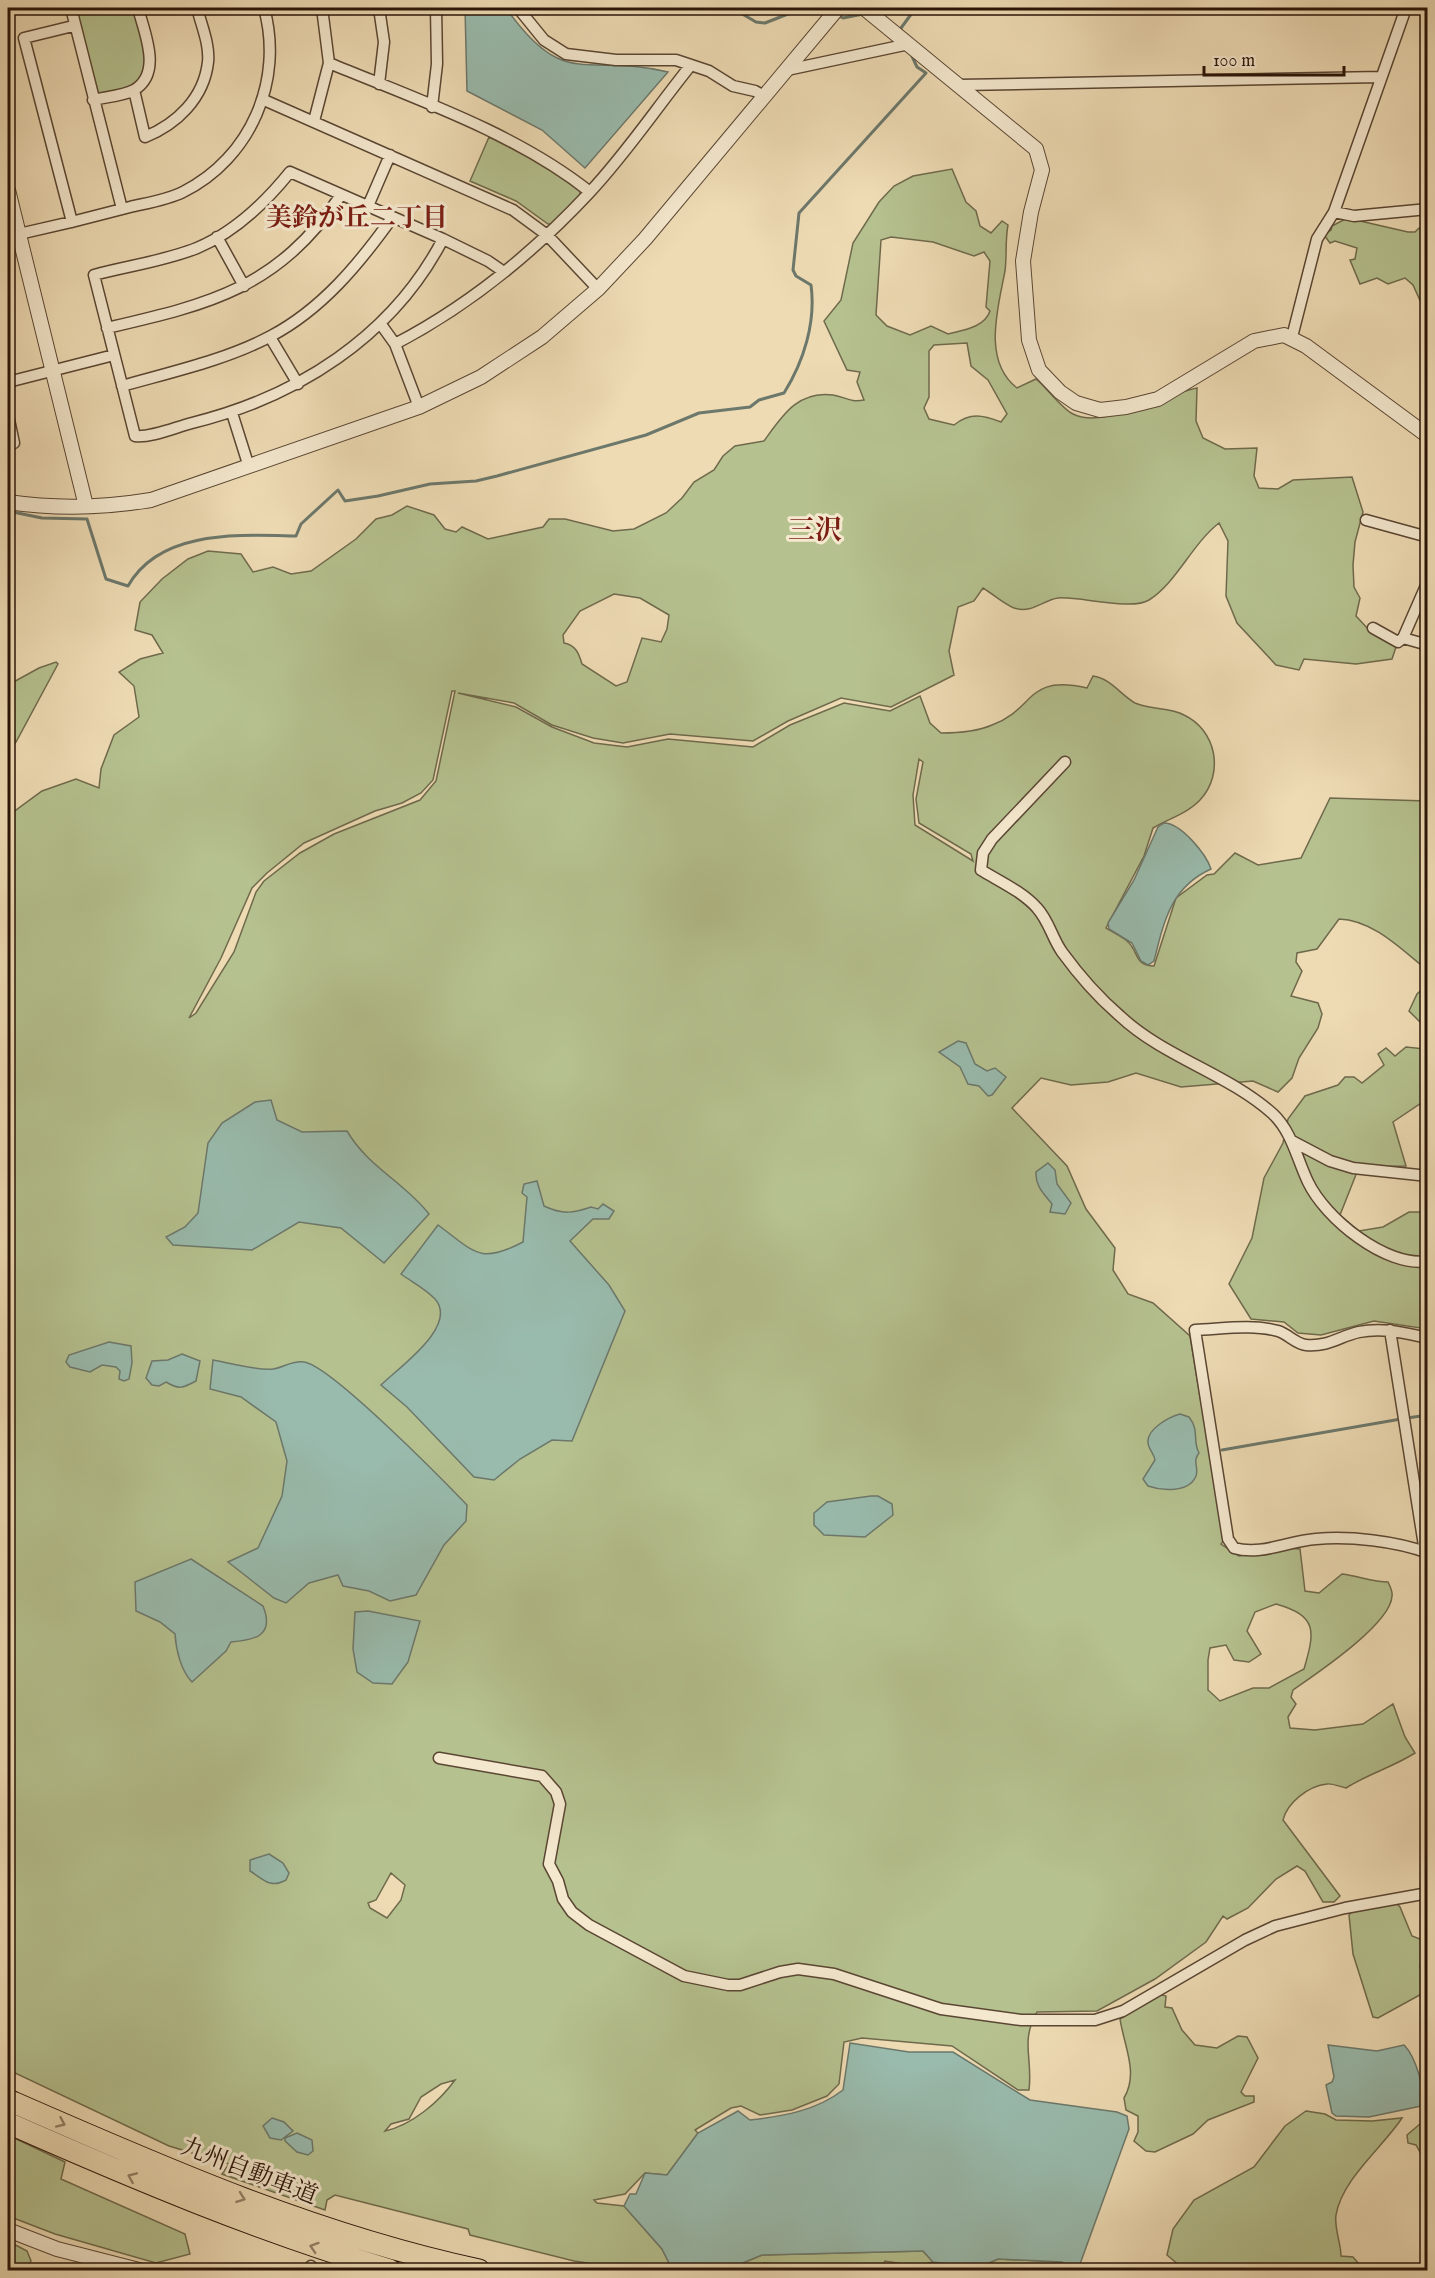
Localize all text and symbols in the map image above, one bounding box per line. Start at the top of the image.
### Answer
scale bar [1204,39,1344,77]
text: 100 m [1213,50,1255,73]
district label: 美鈴が丘二丁目 [266,202,448,235]
district label: 三沢 [788,515,842,549]
one-way arrow [55,2116,66,2128]
street label: 九州自動車道 [176,2132,322,2212]
one-way arrow [127,2173,138,2185]
one-way arrow [235,2191,246,2203]
one-way arrow [309,2242,320,2254]

